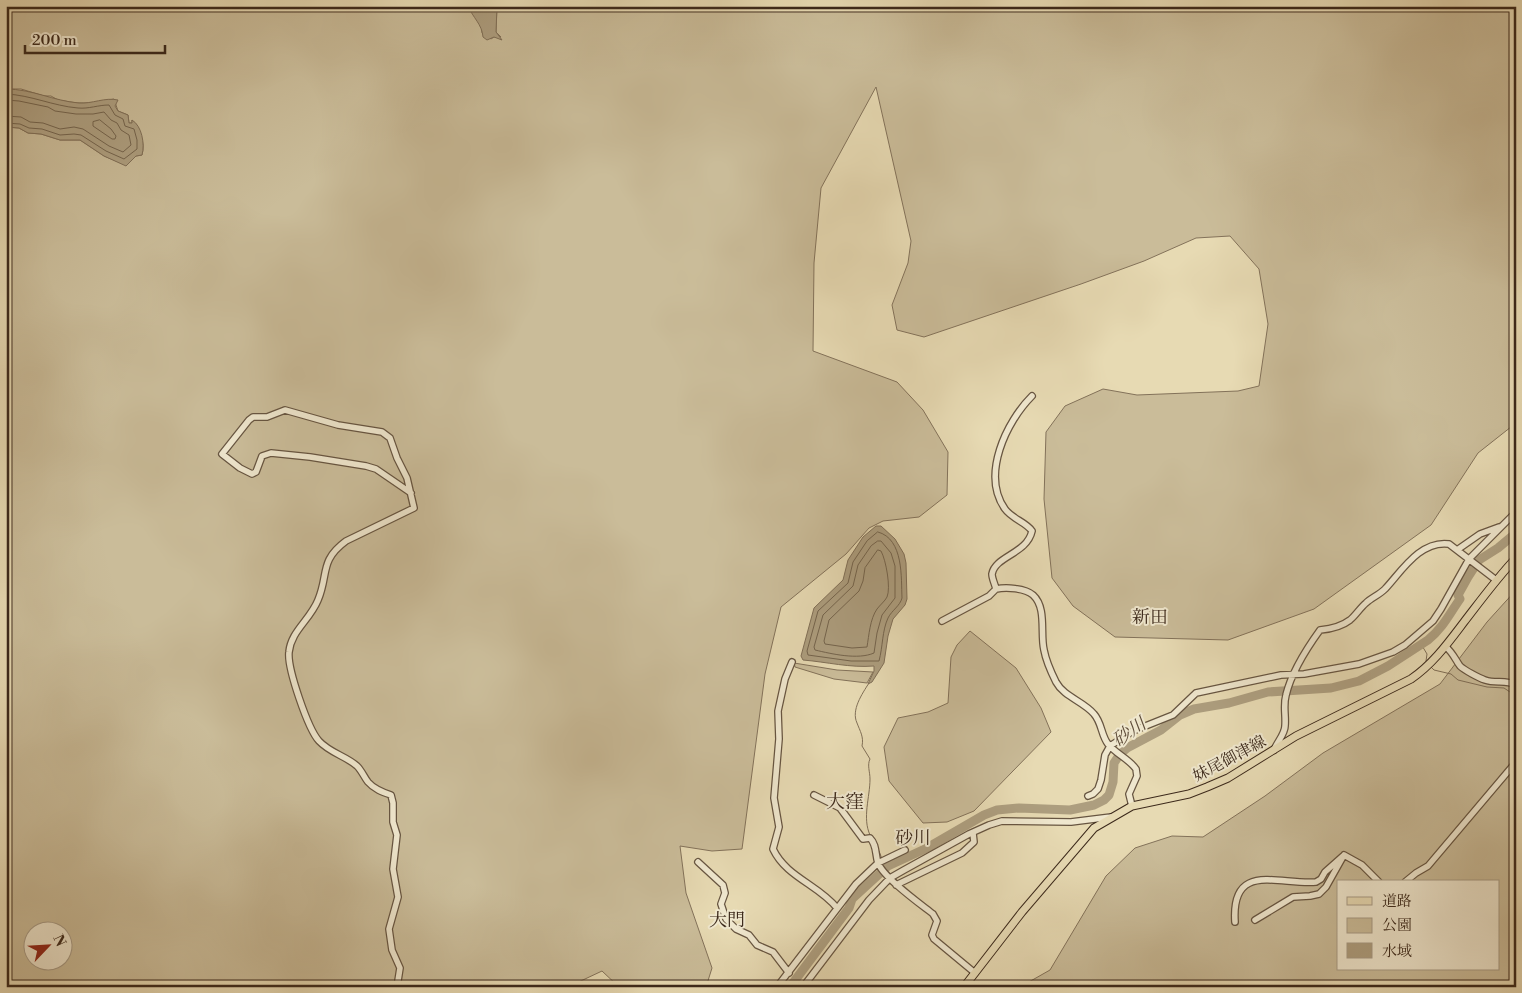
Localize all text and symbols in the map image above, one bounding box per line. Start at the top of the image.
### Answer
scale bar [25,22,165,54]
text: 200 m [32,31,77,50]
district label: 新田 [1132,606,1168,629]
water label: 砂川 [1108,712,1152,752]
street label: 妹尾御津線 [1189,731,1269,786]
district label: 大窪 [826,790,864,814]
district label: 砂川 [895,827,931,850]
legend [1337,880,1500,970]
text: 道路 [1382,892,1412,911]
district label: 大門 [709,909,745,932]
text: 公園 [1382,916,1412,935]
north arrow [22,920,72,970]
text: N [48,932,69,950]
text: 水域 [1382,942,1412,961]

